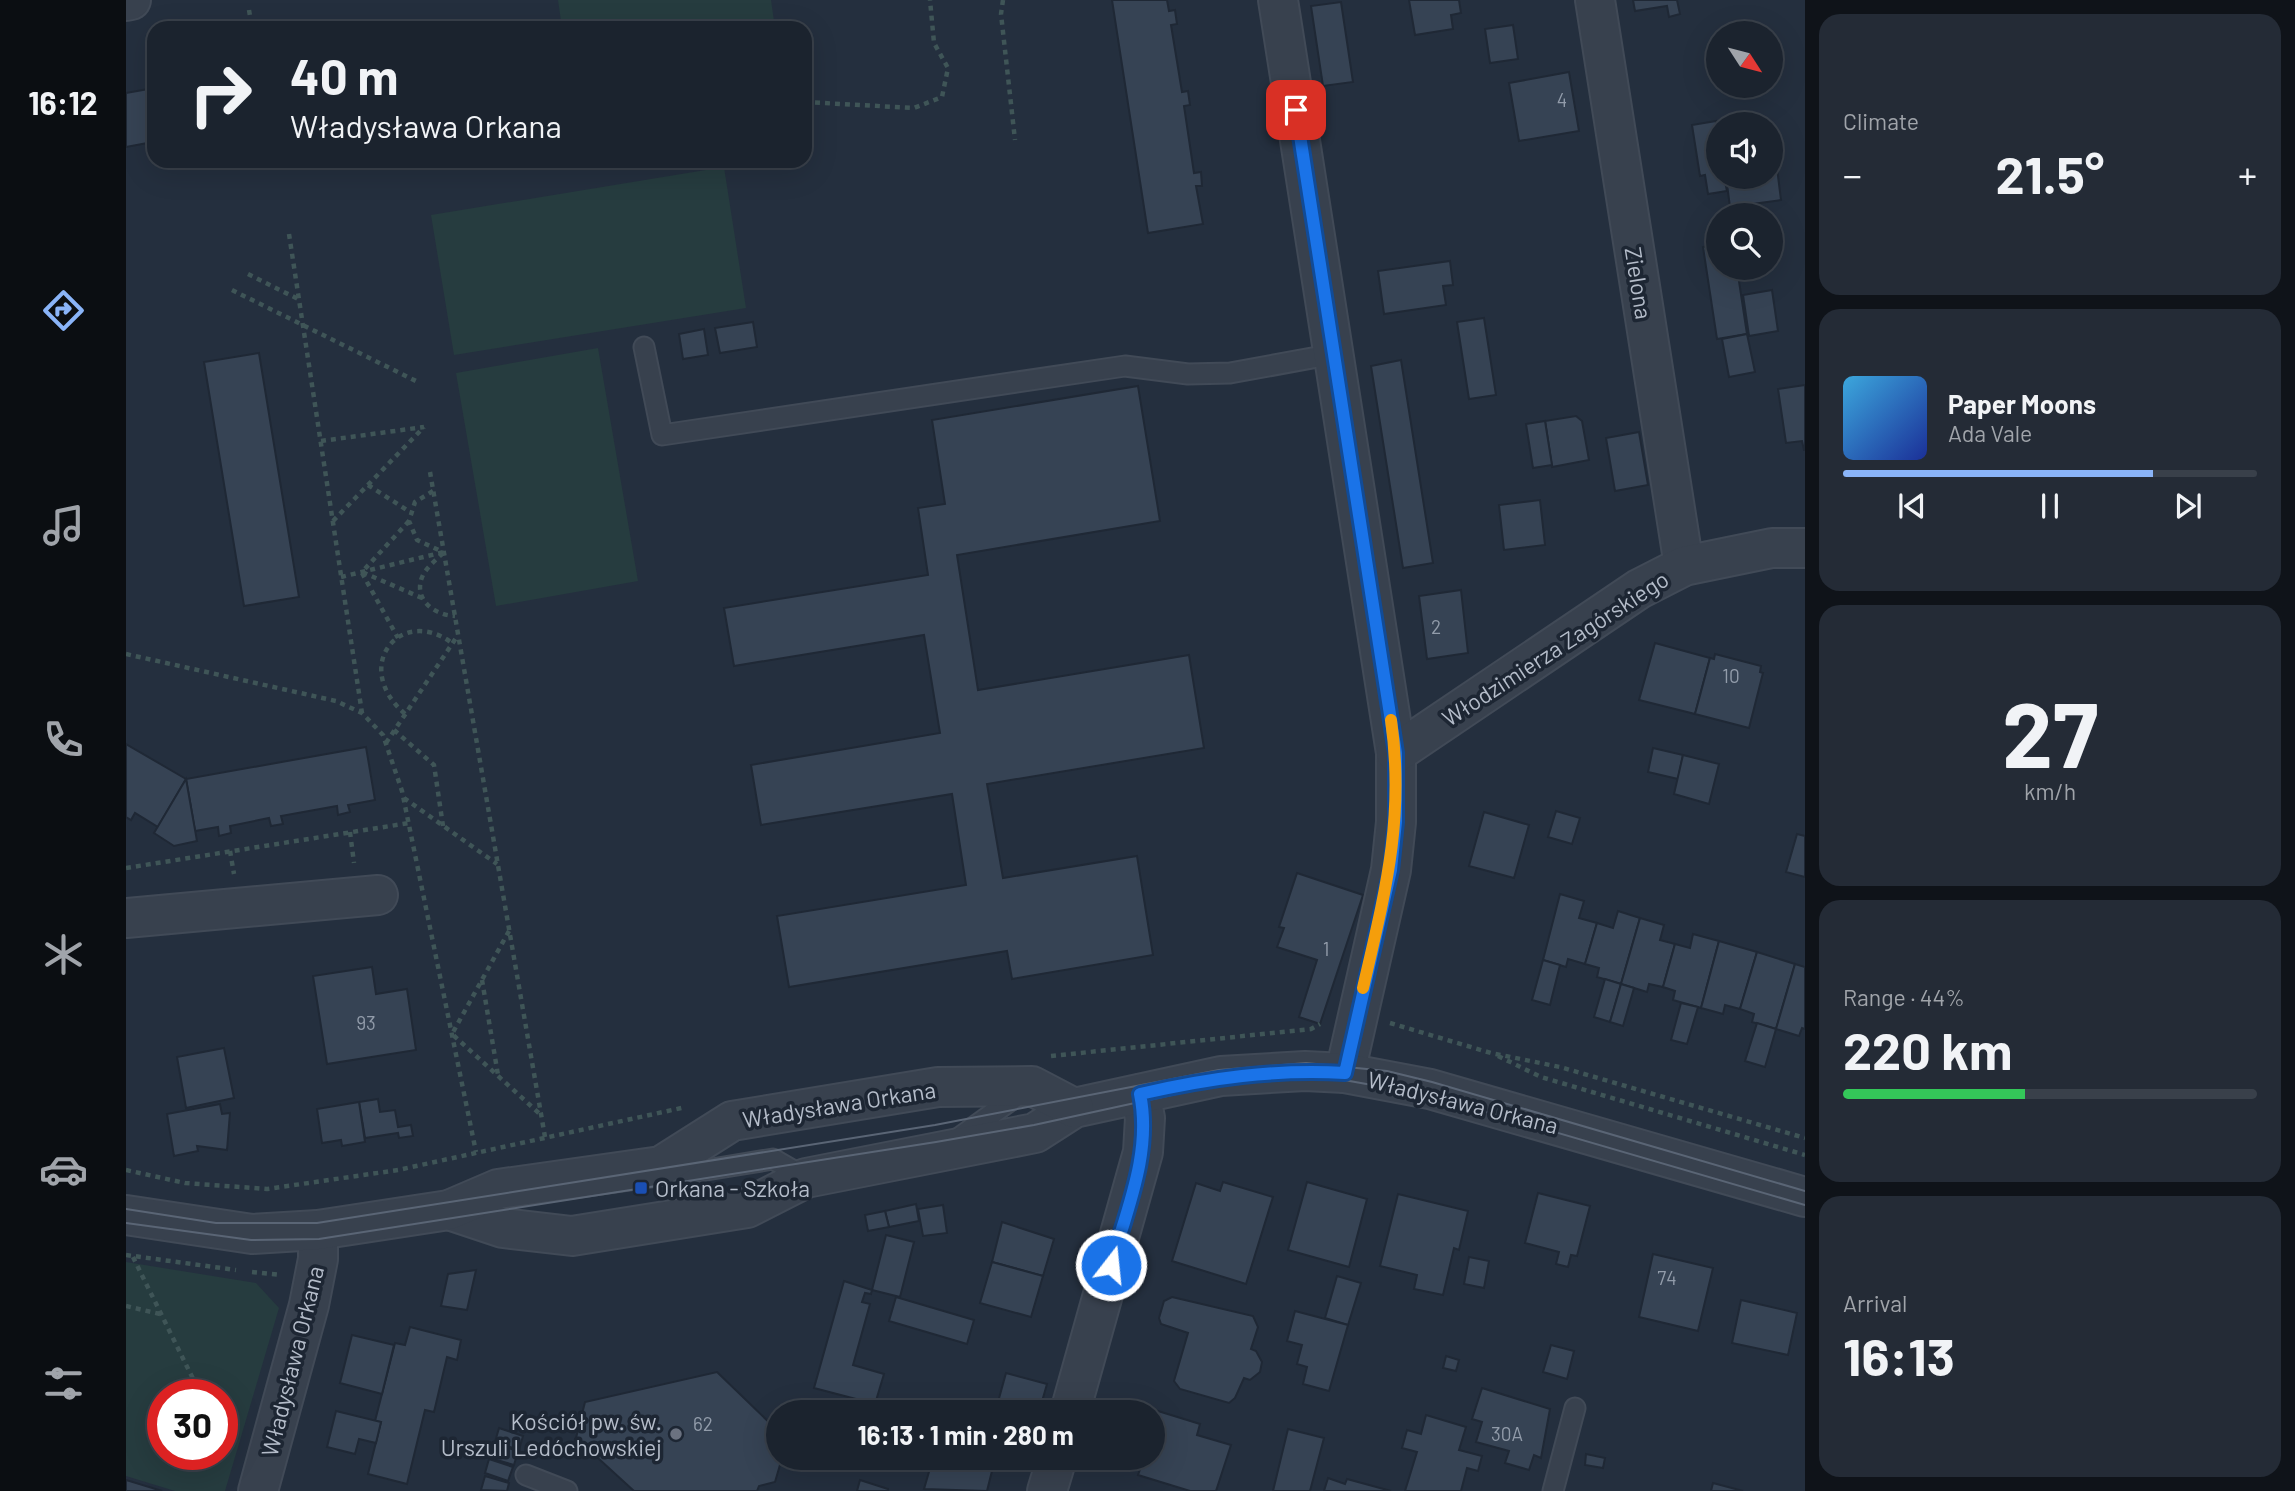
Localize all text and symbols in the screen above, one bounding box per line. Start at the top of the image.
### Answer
north arrow [1706,21,1783,98]
map controls [1706,21,1783,280]
text: 40 m [290,46,398,105]
icon: right [175,49,266,140]
pin [1266,80,1326,140]
text: 16:12 [28,83,98,121]
house number: 4 [1557,88,1567,111]
icon: arrive [1277,91,1315,129]
text: Władysława Orkana [290,106,562,144]
text: Climate [1843,107,1919,135]
button: sound [1706,112,1783,189]
text: 21.5° [1996,142,2104,204]
text: − [1843,151,1862,197]
text: + [2238,151,2257,197]
button: search [1706,203,1783,280]
street label: Zielona [1619,245,1659,321]
icon: directions [39,286,88,335]
text: Paper Moons [1948,388,2096,419]
text: Ada Vale [1948,419,2032,447]
icon: previous [1893,487,1931,525]
icon: pause [2031,487,2069,525]
icon: next [2169,487,2207,525]
icon: music [39,501,88,550]
street label: Włodzimierza Zagórskiego [1437,564,1673,732]
house number: 2 [1431,615,1441,638]
house number: 10 [1722,664,1740,687]
text: 27 [2002,677,2098,786]
icon: phone [39,715,88,764]
text: km/h [2024,777,2076,805]
icon: climate [39,930,88,979]
house number: 1 [1323,937,1329,960]
text: Range · 44% [1843,983,1965,1011]
house number: 93 [356,1011,376,1034]
text: 220 km [1843,1018,2012,1080]
street label: Władysława Orkana [1365,1065,1561,1139]
street label: Władysława Orkana [740,1075,938,1133]
icon: car [39,1145,88,1194]
place label: Orkana - Szkoła [655,1174,810,1202]
marker: Orkana - Szkoła [633,1180,649,1196]
position arrow [1074,1228,1148,1302]
street label: Władysława Orkana [255,1263,329,1459]
house number: 74 [1657,1266,1677,1289]
text: Arrival [1843,1289,1907,1317]
text: 16:13 [1843,1324,1955,1386]
icon: filters [39,1359,88,1408]
speed limit sign: 30 [147,1379,238,1470]
place label: Kościół pw. św. Urszuli Ledóchowskiej [441,1407,662,1461]
house number: 62 [693,1412,713,1435]
text: 16:13 · 1 min · 280 m [857,1419,1074,1450]
house number: 30A [1491,1422,1523,1445]
marker: Kościół pw. św. Urszuli Ledóchowskiej [668,1426,684,1442]

